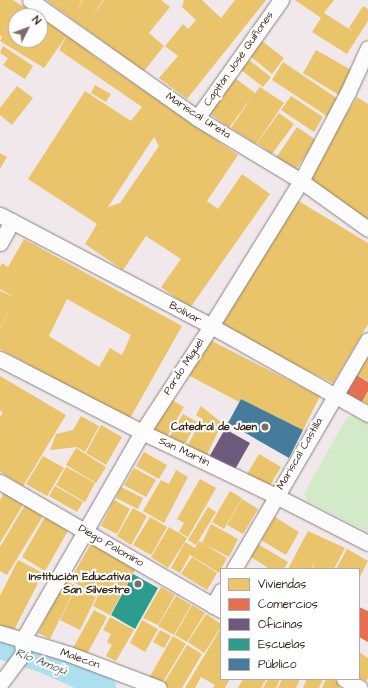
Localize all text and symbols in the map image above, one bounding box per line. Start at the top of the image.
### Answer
north arrow [8,8,48,48]
street label: Capitán José Quiñones [201,9,277,109]
text: N [29,13,44,28]
street label: Mariscal Ureta [163,90,233,142]
street label: Bolívar [167,299,203,327]
street label: Pardo Miguel [161,336,207,398]
street label: Mariscal Castilla [274,416,326,492]
place label: Catedral de Jaen [171,420,257,434]
marker: Catedral de Jaen [260,422,270,432]
street label: San Martín [156,434,212,470]
street label: Diego Palomino [76,522,146,570]
legend [220,568,360,680]
place label: Institución Educativa San Silvestre [29,571,130,597]
text: Viviendas [258,576,306,593]
marker: Institución Educativa San Silvestre [133,579,143,589]
text: Comercios [258,596,318,613]
text: Oficinas [258,616,303,633]
text: Escuelas [258,636,305,653]
water label: Río Amojú [13,646,69,678]
street label: Malecón [58,646,102,672]
text: Público [258,656,297,673]

